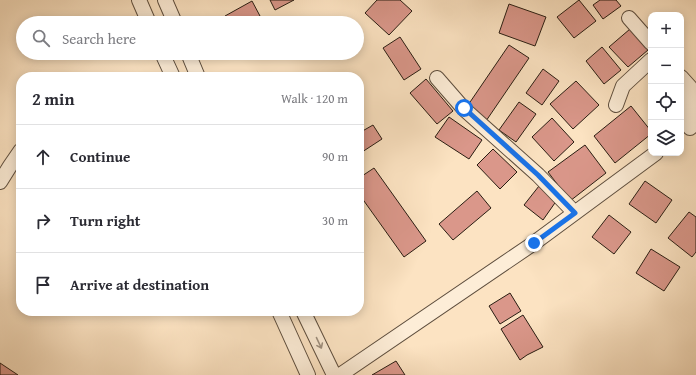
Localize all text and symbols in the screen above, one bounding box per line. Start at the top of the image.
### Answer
map controls [648,12,684,156]
button: + [648,12,684,48]
search box [16,16,364,60]
icon: search [30,27,52,49]
text: Search here [62,28,136,49]
button: − [648,48,684,84]
button: locate [648,84,684,120]
text: 2 min [32,86,74,111]
text: Walk · 120 m [281,89,348,108]
route start [455,99,473,117]
button: layers [648,120,684,156]
icon: ahead [32,146,54,168]
text: Continue [70,146,131,167]
text: 90 m [322,147,348,166]
icon: right [32,210,54,232]
text: Turn right [70,210,141,231]
text: 30 m [322,211,348,230]
route end [525,234,543,252]
icon: arrive [32,274,54,296]
text: Arrive at destination [70,274,209,295]
one-way arrow [316,337,323,349]

